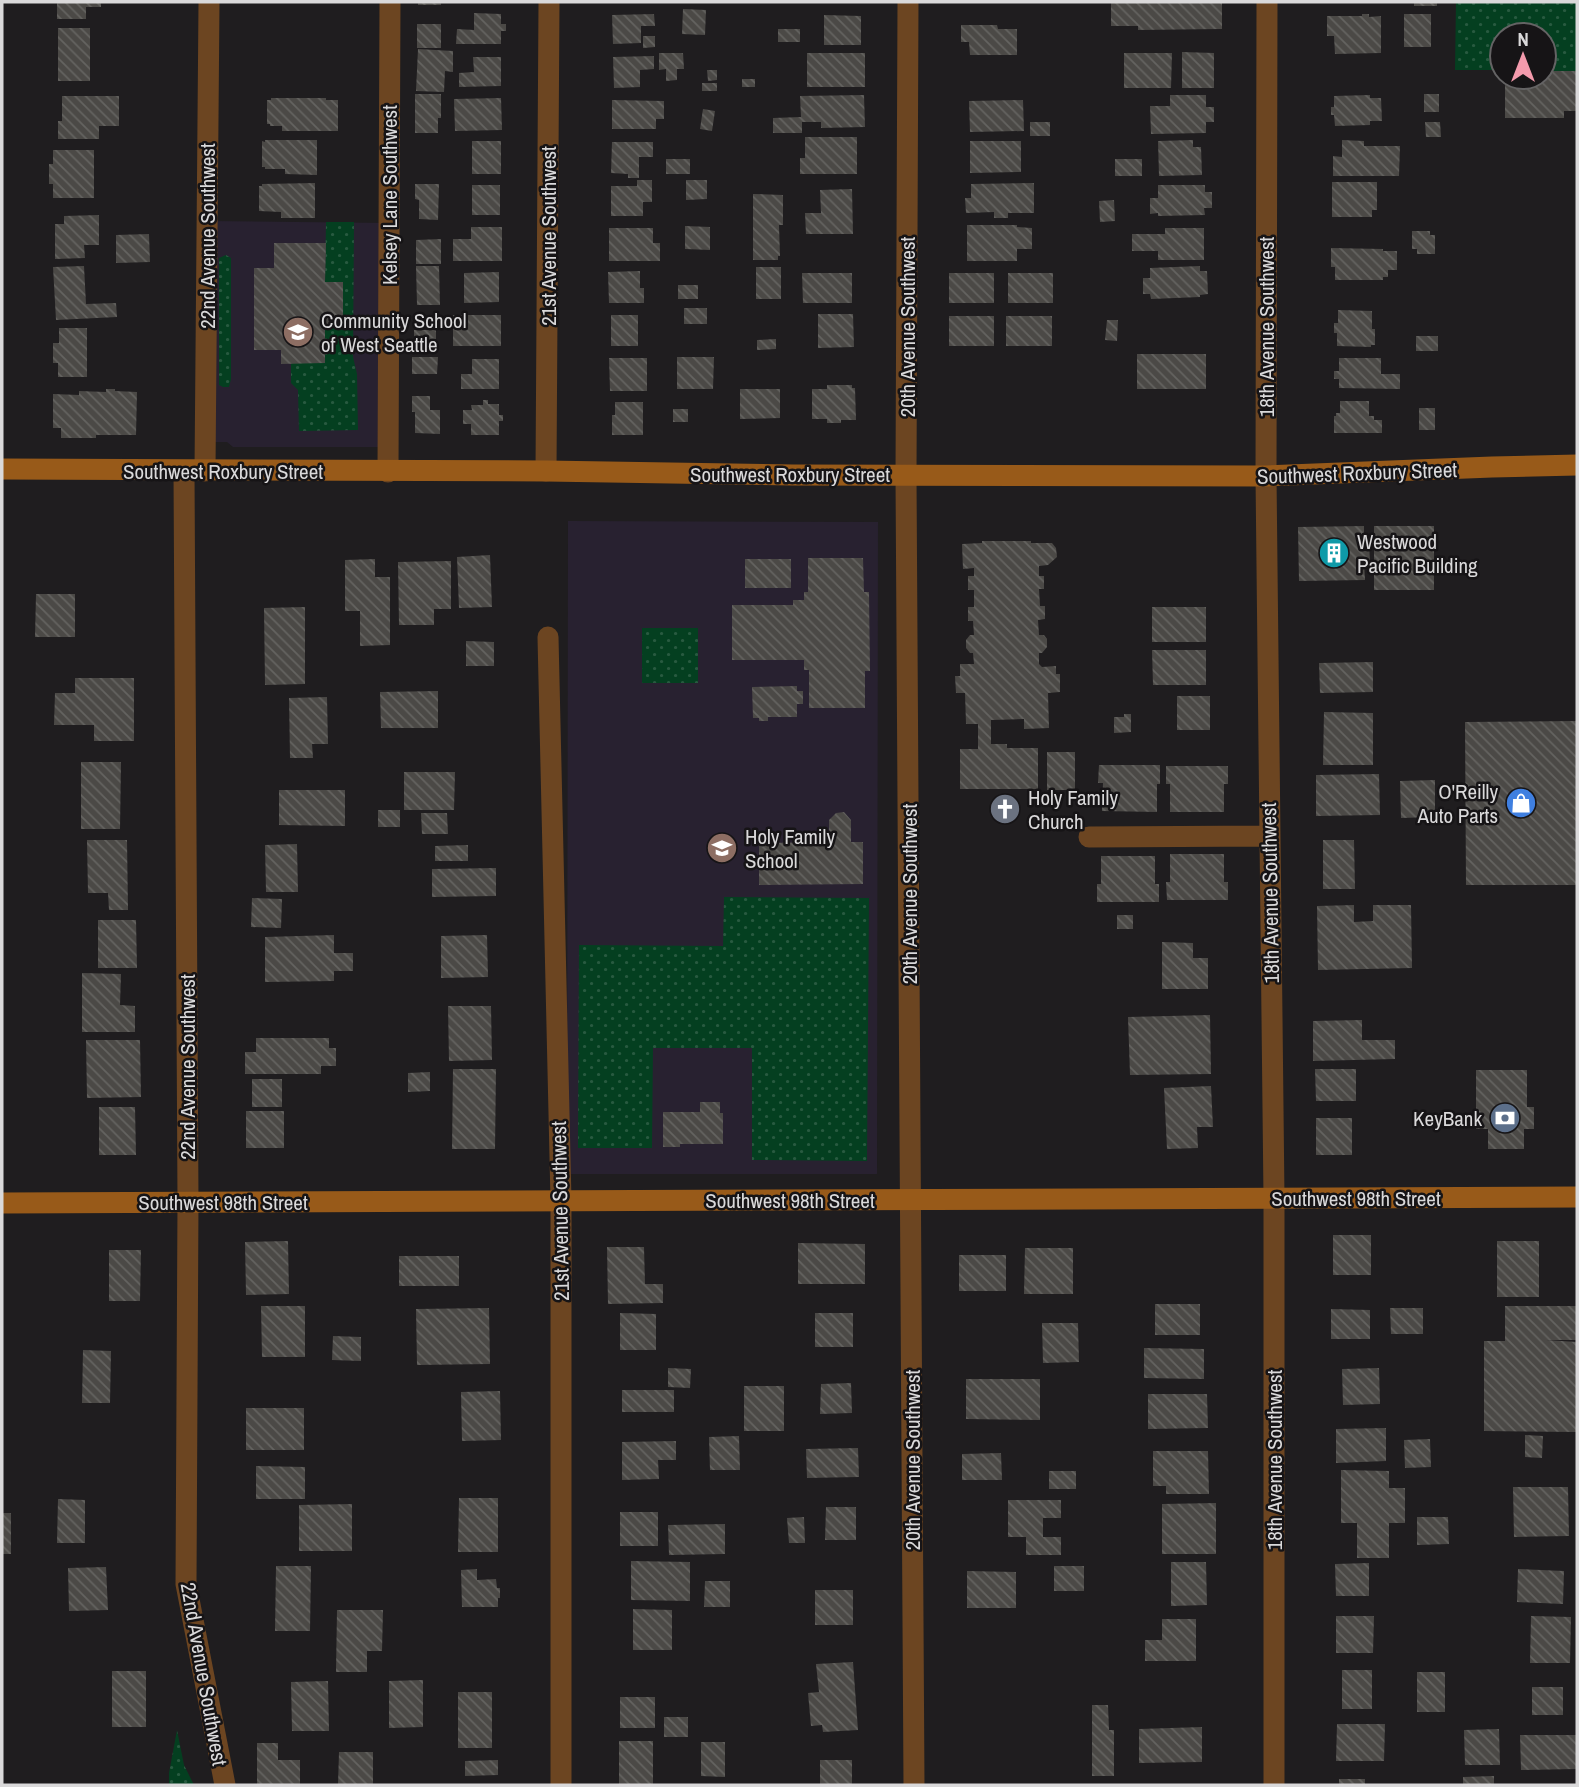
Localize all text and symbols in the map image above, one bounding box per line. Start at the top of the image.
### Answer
north arrow [1488,21,1558,91]
text: N [1517,26,1529,52]
street label: Kelsey Lane Southwest [375,105,404,285]
street label: 22nd Avenue Southwest [193,143,222,329]
street label: 21st Avenue Southwest [534,146,563,326]
street label: 20th Avenue Southwest [893,236,922,417]
street label: 18th Avenue Southwest [1252,236,1281,417]
place label: Community School of West Seattle [321,306,466,359]
school or university icon: Community School of West Seattle [281,315,315,349]
street label: Southwest Roxbury Street [1257,455,1458,491]
street label: Southwest Roxbury Street [123,457,323,486]
street label: Southwest Roxbury Street [690,460,890,489]
place label: Westwood Pacific Building [1357,527,1478,580]
building icon: Westwood Pacific Building [1317,536,1351,570]
place label: O'Reilly Auto Parts [1417,777,1498,830]
place label: Holy Family Church [1028,783,1118,836]
shop icon: O'Reilly Auto Parts [1504,786,1538,820]
church icon: Holy Family Church [988,792,1022,826]
street label: 18th Avenue Southwest [1254,802,1286,984]
street label: 20th Avenue Southwest [895,803,924,984]
place label: Holy Family School [745,822,835,875]
school or university icon: Holy Family School [705,831,739,865]
street label: 22nd Avenue Southwest [173,974,202,1160]
bank icon: KeyBank [1488,1101,1522,1135]
place label: KeyBank [1413,1104,1482,1133]
street label: 21st Avenue Southwest [544,1121,576,1301]
street label: Southwest 98th Street [1271,1184,1441,1213]
street label: Southwest 98th Street [705,1186,875,1215]
street label: Southwest 98th Street [138,1188,308,1217]
street label: 20th Avenue Southwest [898,1369,927,1550]
street label: 18th Avenue Southwest [1260,1369,1289,1550]
street label: 22nd Avenue Southwest [174,1580,234,1768]

